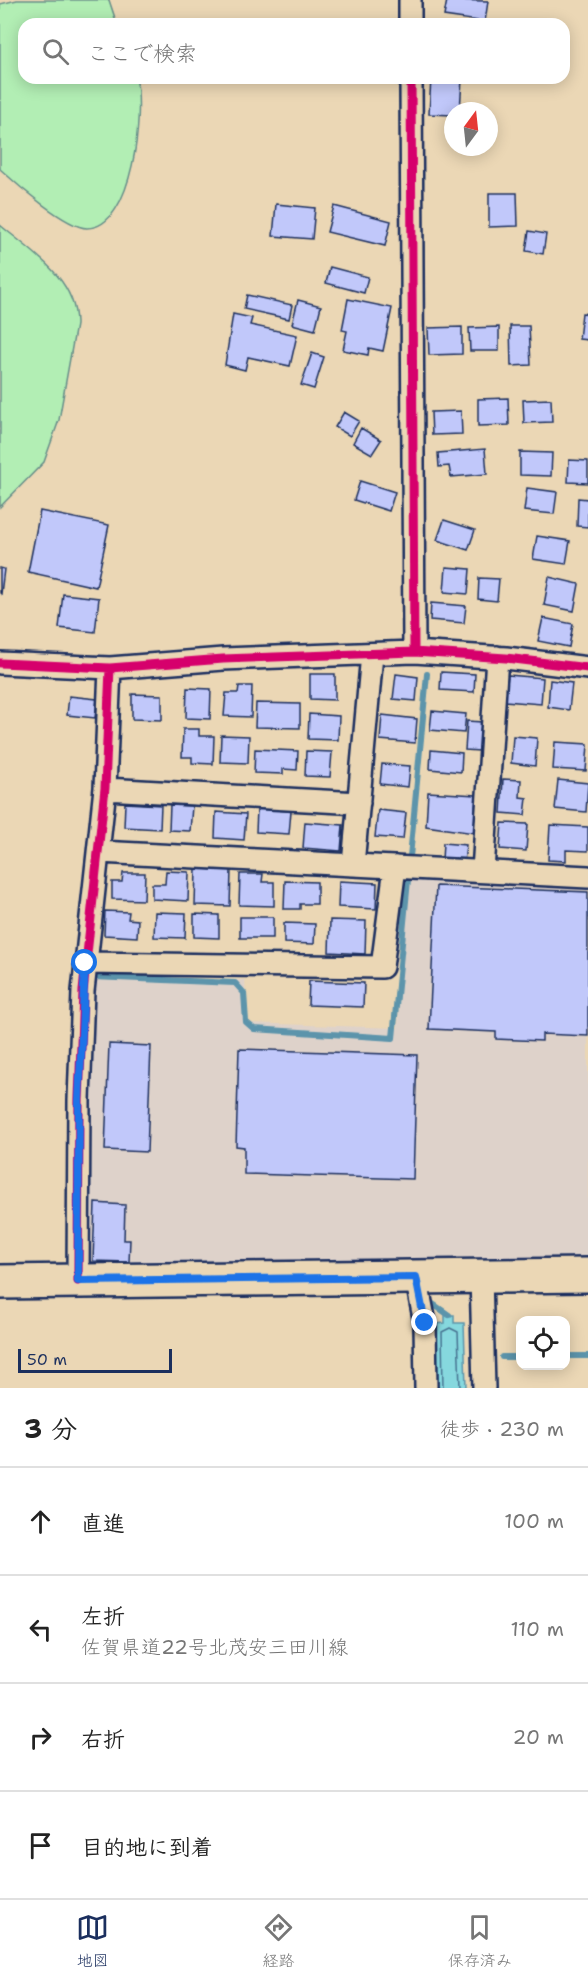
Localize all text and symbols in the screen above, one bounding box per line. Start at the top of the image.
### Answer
search box [18,18,570,84]
icon: search [39,35,72,68]
text: ここで検索 [87,39,197,68]
north arrow [444,102,498,156]
route start [71,949,97,975]
route end [411,1309,437,1335]
map controls [516,1316,570,1370]
button: locate [516,1316,570,1370]
scale bar [18,1346,172,1374]
text: 50 m [27,1349,67,1370]
text: 3 分 [24,1411,77,1446]
text: 徒歩 · 230 m [440,1416,564,1442]
icon: ahead [24,1505,57,1538]
text: 100 m [504,1508,564,1534]
text: 直進 [81,1509,125,1538]
text: 左折 [81,1602,125,1631]
icon: left [24,1613,57,1646]
text: 110 m [510,1616,564,1642]
text: 佐賀県道22号北茂安三田川線 [81,1634,348,1660]
icon: right [24,1721,57,1754]
text: 20 m [513,1724,564,1750]
text: 右折 [81,1725,125,1754]
icon: arrive [24,1829,57,1862]
text: 目的地に到着 [81,1833,213,1862]
tab: 地図 [76,1911,109,1971]
tab: 経路 [262,1911,295,1971]
tab: 保存済み [448,1911,512,1971]

